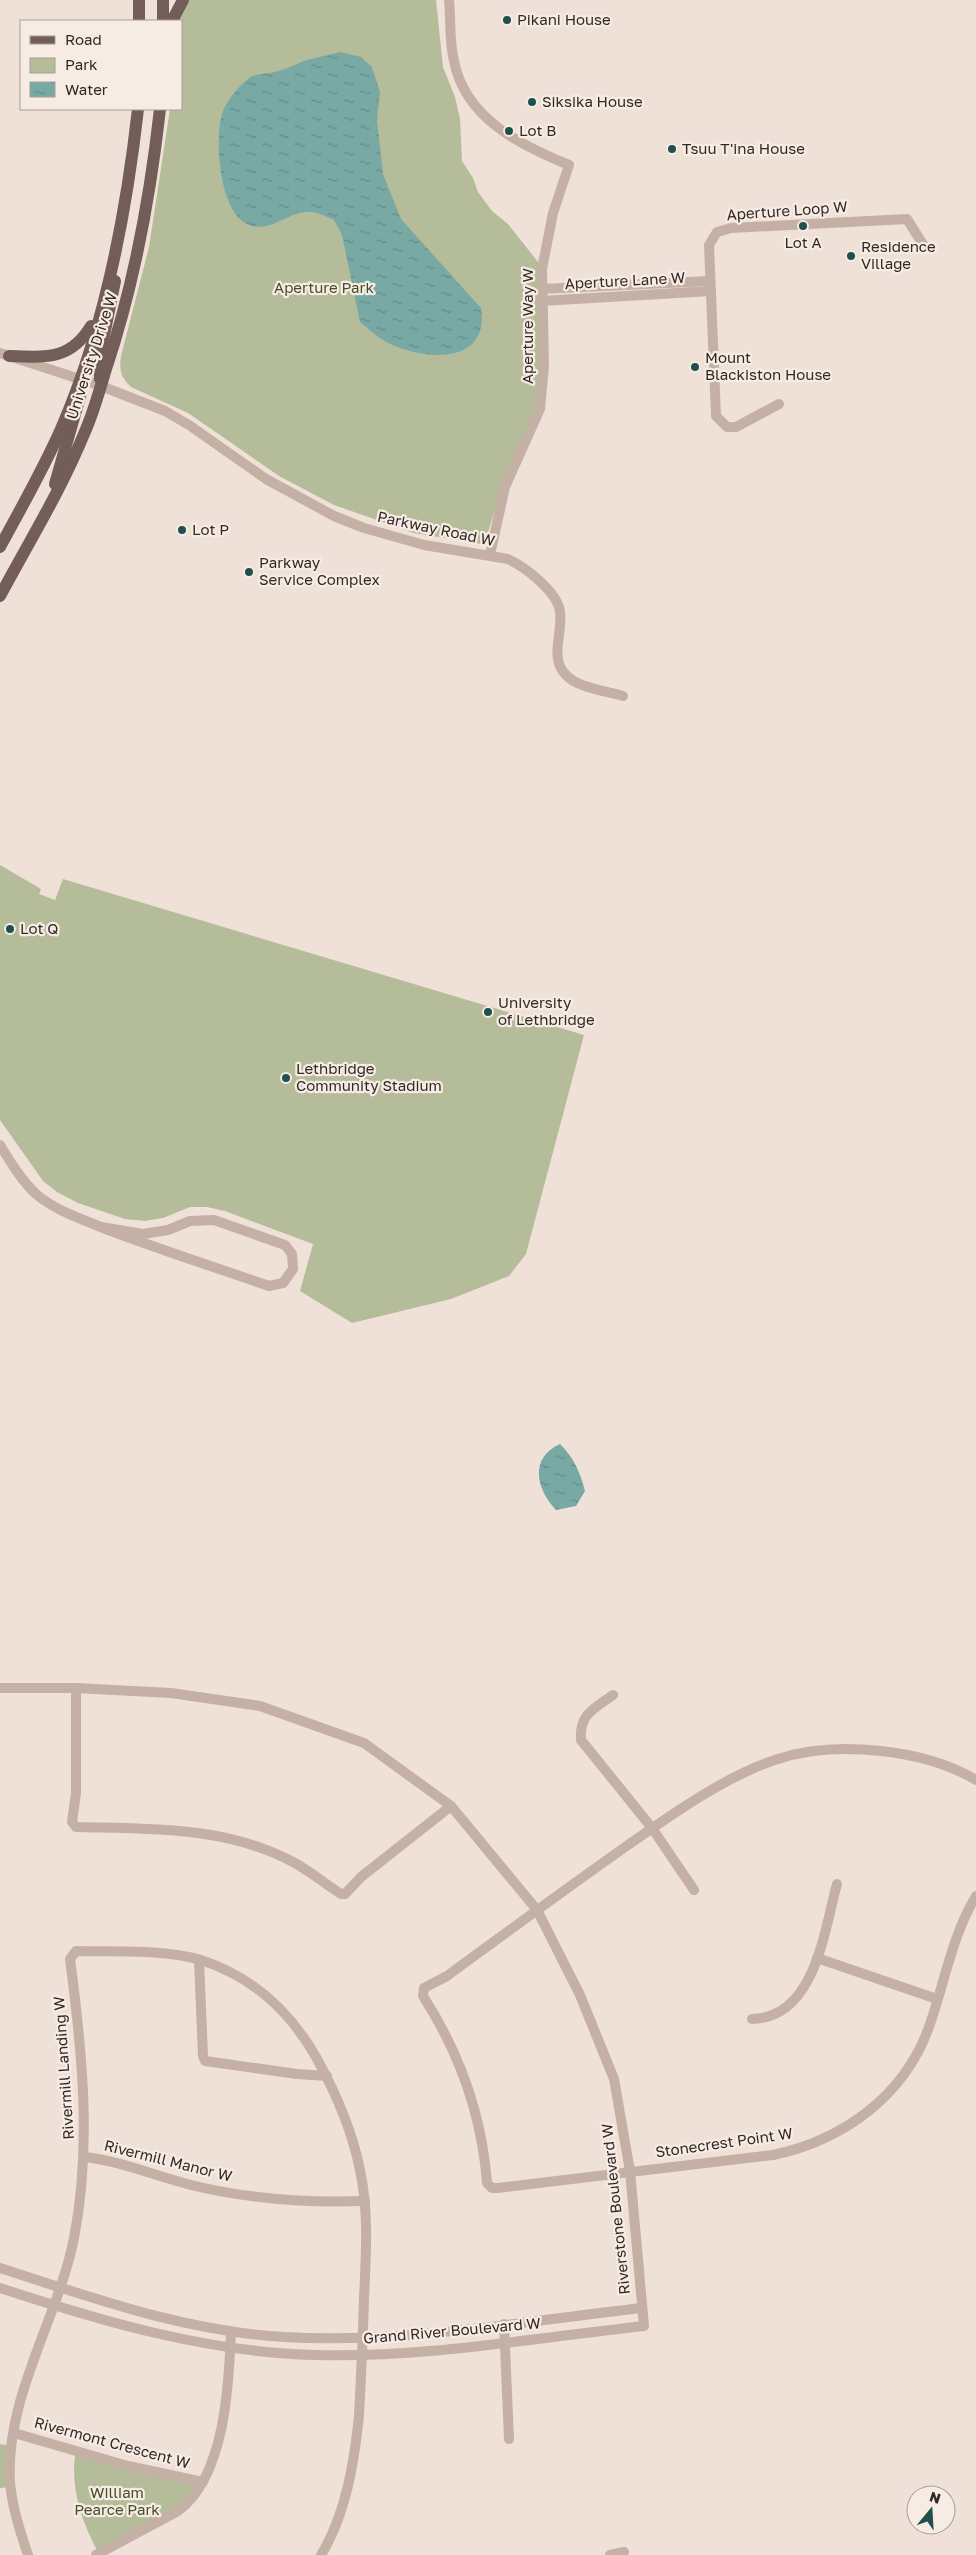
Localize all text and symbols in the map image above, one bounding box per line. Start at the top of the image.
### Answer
place label: Pikani House [517,10,611,28]
marker: Pikani House [501,14,513,26]
legend [20,20,182,110]
text: Road [65,30,102,48]
text: Park [65,55,98,73]
text: Water [65,80,108,98]
place label: Siksika House [542,92,643,110]
marker: Siksika House [526,96,538,108]
place label: Lot B [519,121,556,139]
marker: Lot B [503,125,515,137]
place label: Tsuu T'ina House [682,139,805,157]
marker: Tsuu T'ina House [666,143,678,155]
street label: Aperture Loop W [726,197,848,223]
marker: Lot A [797,220,809,232]
place label: Lot A [784,233,822,251]
place label: Residence Village [861,237,936,272]
marker: Residence Village [845,250,857,262]
street label: Aperture Way W [518,268,536,384]
street label: Aperture Lane W [564,268,686,292]
park label: Aperture Park [274,278,374,296]
street label: University Drive W [62,290,120,422]
place label: Mount Blackiston House [705,348,831,383]
marker: Mount Blackiston House [689,361,701,373]
street label: Parkway Road W [376,507,497,549]
place label: Lot P [192,520,229,538]
marker: Lot P [176,524,188,536]
place label: Parkway Service Complex [259,553,380,588]
marker: Parkway Service Complex [243,566,255,578]
place label: Lot Q [20,919,58,937]
marker: Lot Q [4,923,16,935]
place label: University of Lethbridge [498,993,595,1028]
marker: University of Lethbridge [482,1006,494,1018]
place label: Lethbridge Community Stadium [296,1059,442,1094]
marker: Lethbridge Community Stadium [280,1072,292,1084]
street label: Rivermill Landing W [49,1996,77,2140]
street label: Riverstone Boulevard W [597,2123,633,2296]
street label: Stonecrest Point W [654,2123,794,2161]
street label: Rivermill Manor W [102,2135,234,2185]
street label: Grand River Boulevard W [362,2313,541,2347]
street label: Rivermont Crescent W [32,2413,192,2472]
park label: William Pearce Park [74,2483,160,2518]
north arrow [906,2485,956,2535]
text: N [927,2487,943,2507]

